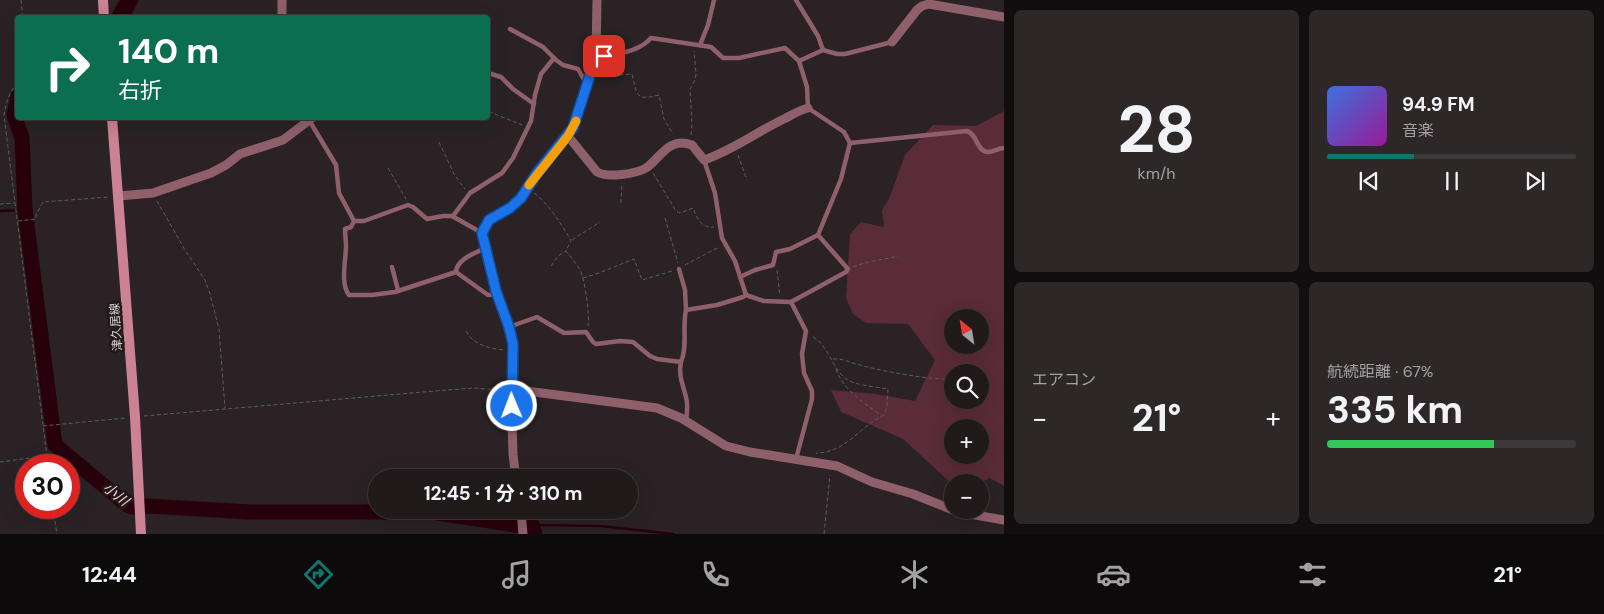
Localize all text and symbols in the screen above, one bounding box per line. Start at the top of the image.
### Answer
text: 140 m [118,28,219,74]
icon: right [35,35,100,100]
pin [583,35,625,77]
icon: arrive [590,42,618,70]
text: 右折 [118,76,162,105]
text: 28 [1117,88,1196,172]
text: 94.9 FM [1402,92,1475,117]
text: 音楽 [1402,120,1434,141]
text: km/h [1138,163,1175,184]
icon: previous [1355,167,1383,195]
icon: pause [1438,167,1466,195]
icon: next [1521,167,1549,195]
street label: 津久居線 [106,302,126,352]
north arrow [944,309,989,354]
map controls [944,309,989,519]
text: 航続距離 · 67% [1327,361,1433,382]
button: search [944,364,989,409]
text: エアコン [1032,369,1096,390]
position arrow [485,379,537,431]
text: 335 km [1327,385,1463,435]
text: 21° [1132,393,1181,443]
text: − [1032,400,1047,437]
text: + [1266,400,1281,437]
button: + [944,419,989,464]
speed limit sign: 30 [15,454,80,519]
button: − [944,474,989,519]
water label: 小川 [99,478,134,511]
text: 12:45 · 1 分 · 310 m [424,481,582,506]
icon: directions [301,557,336,592]
icon: music [499,557,534,592]
icon: phone [698,557,733,592]
icon: climate [897,557,932,592]
icon: car [1096,557,1131,592]
icon: filters [1295,557,1330,592]
text: 12:44 [82,560,137,589]
text: 21° [1493,560,1522,589]

